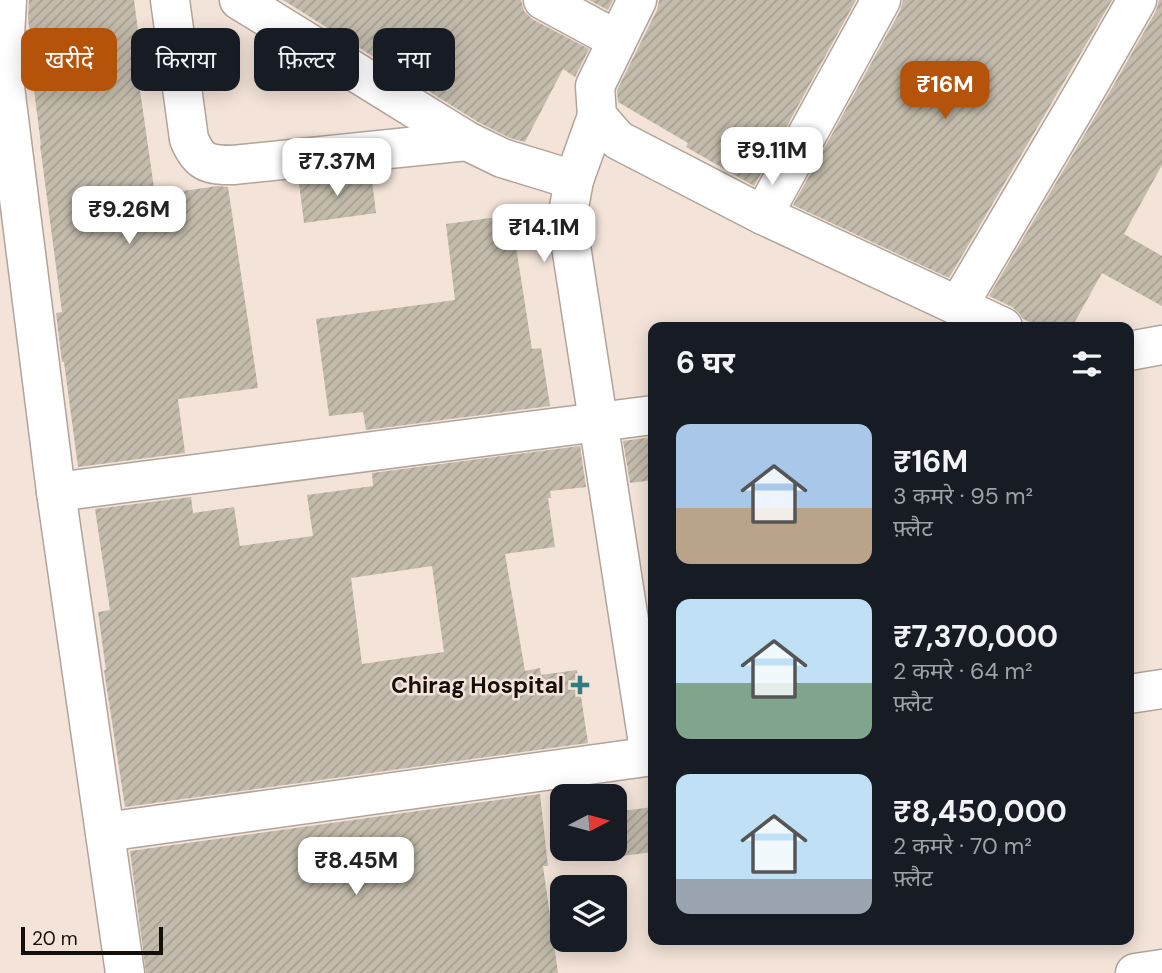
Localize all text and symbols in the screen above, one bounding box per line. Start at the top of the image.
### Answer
chip: खरीदें [21,28,117,91]
chip: किराया [131,28,240,91]
chip: फ़िल्टर [254,28,359,91]
chip: नया [373,28,455,91]
pin: ₹16M [904,61,986,121]
text: ₹16M [916,69,974,99]
pin: ₹9.11M [715,128,829,187]
text: ₹9.11M [737,135,807,165]
pin: ₹7.37M [280,138,394,198]
text: ₹7.37M [298,146,376,176]
pin: ₹9.26M [72,187,186,246]
text: ₹9.26M [88,194,170,224]
pin: ₹14.1M [487,204,601,264]
text: ₹14.1M [508,212,580,242]
text: 6 घर [676,343,735,382]
icon: filters [1068,345,1106,383]
text: ₹16M [893,442,968,481]
icon: home [732,452,816,536]
text: 3 कमरे · 95 m² [893,481,1033,511]
text: फ़्लैट [893,513,933,543]
text: ₹7,370,000 [893,617,1058,656]
icon: home [732,627,816,711]
text: 2 कमरे · 64 m² [893,656,1033,686]
place label: Chirag Hospital [391,670,564,700]
marker: Chirag Hospital [570,675,590,695]
text: फ़्लैट [893,688,933,718]
north arrow [550,784,626,861]
map controls [550,784,627,952]
text: ₹8,450,000 [893,792,1067,831]
icon: home [732,802,816,886]
text: 2 कमरे · 70 m² [893,831,1032,861]
pin: ₹8.45M [299,838,413,897]
text: ₹8.45M [314,845,398,875]
text: फ़्लैट [893,863,933,893]
button: layers [550,875,627,952]
scale bar [21,924,163,956]
text: 20 m [32,926,78,951]

